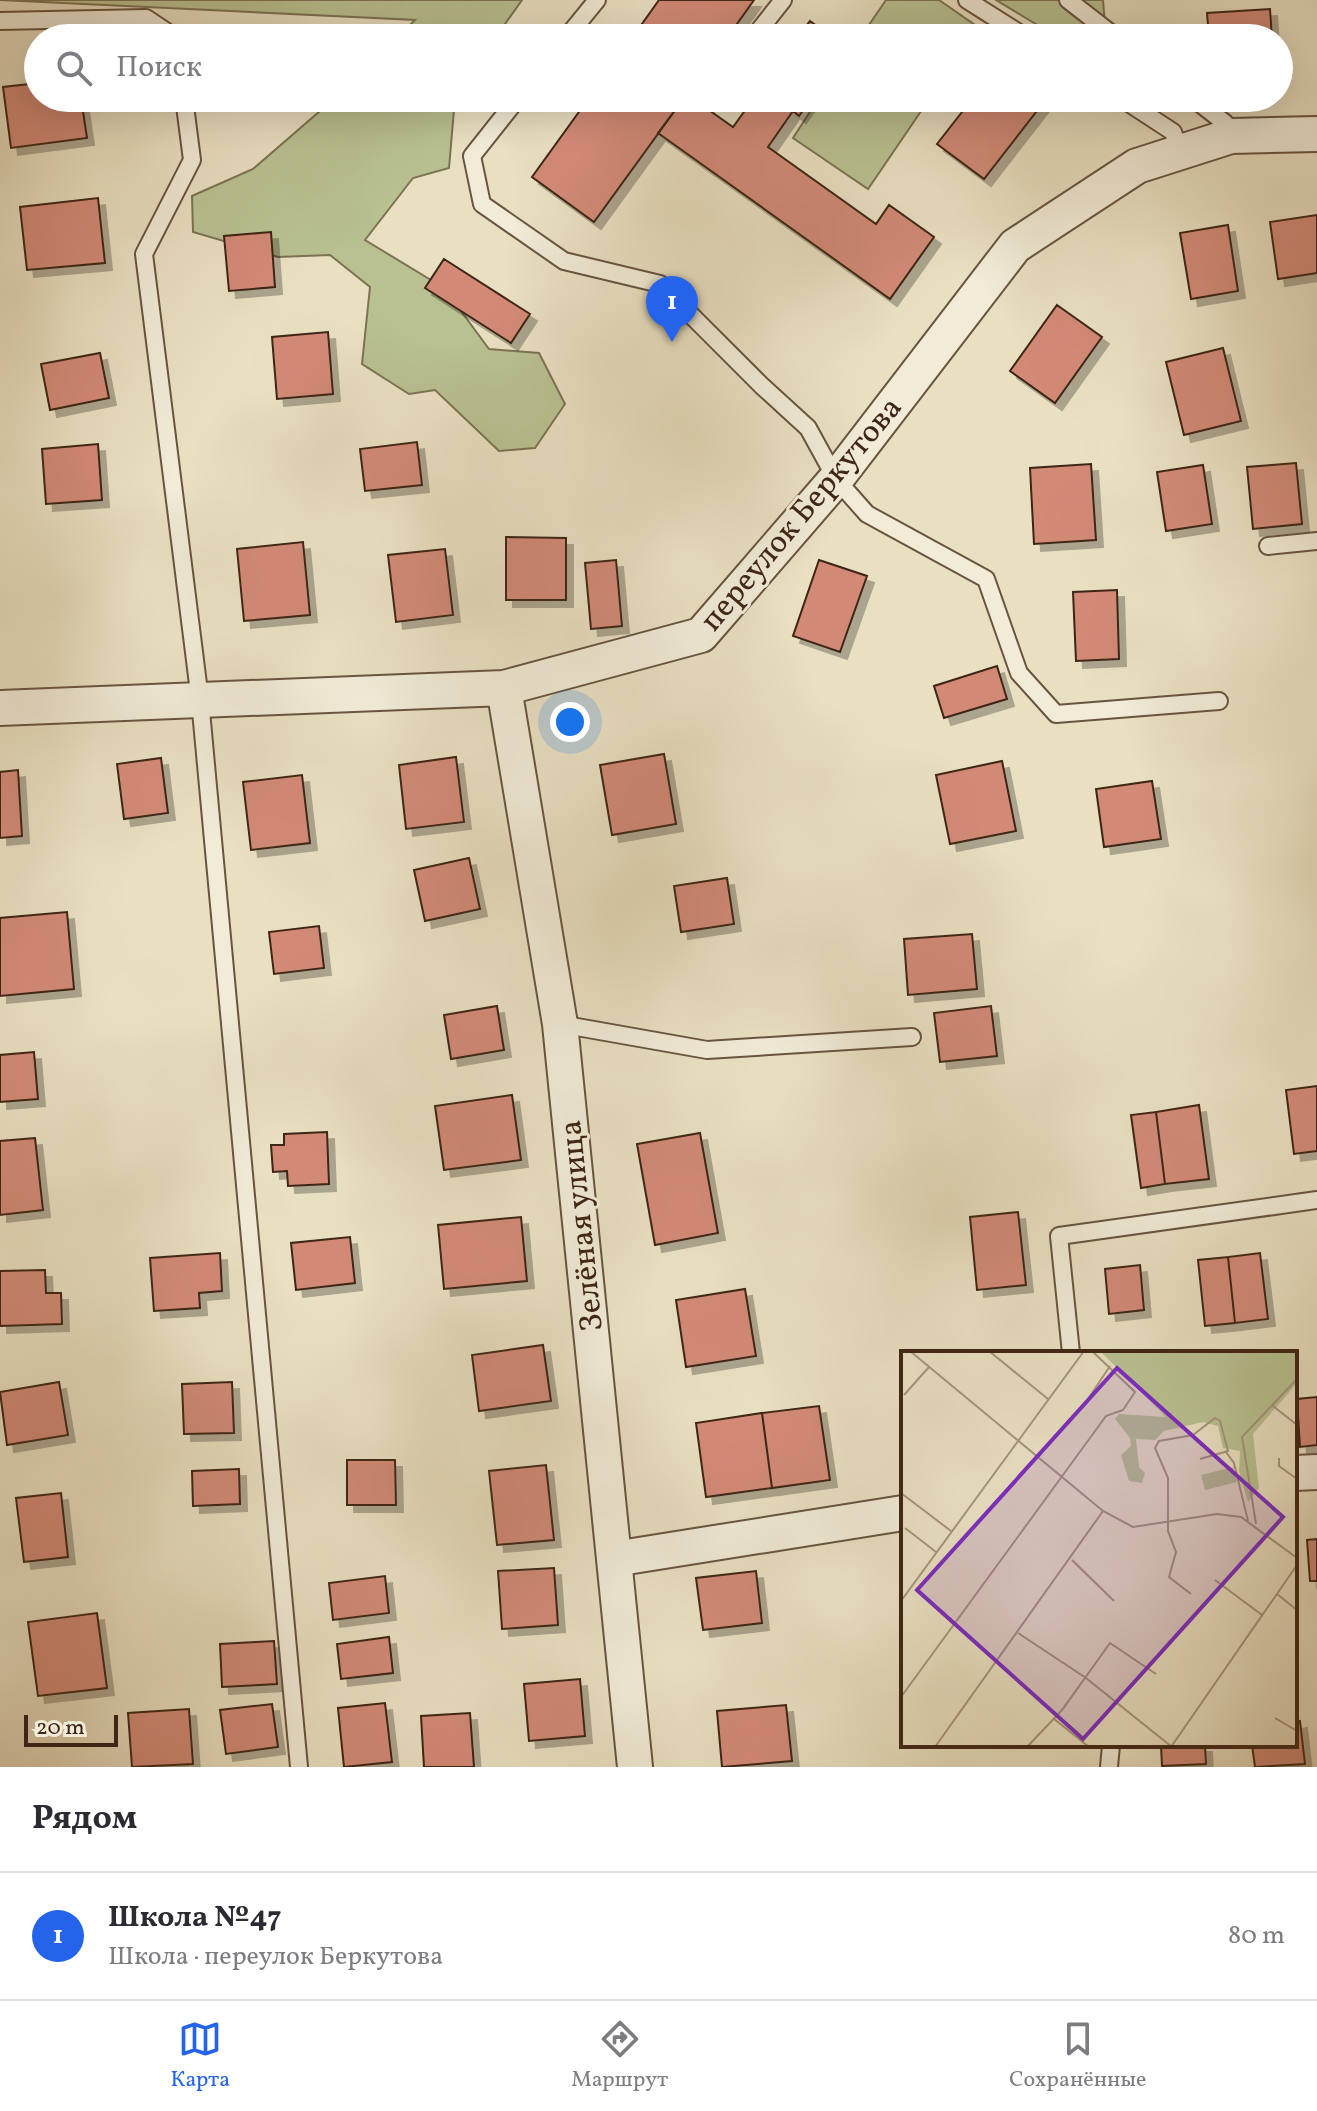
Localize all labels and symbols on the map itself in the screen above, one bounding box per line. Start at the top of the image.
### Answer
pin: 1 [646,276,698,342]
street label: переулок Беркутова [691,388,914,642]
your location [550,702,590,742]
street label: Зелёная улица [550,1118,616,1334]
inset map [901,1351,1297,1747]
scale bar [24,1711,118,1747]

